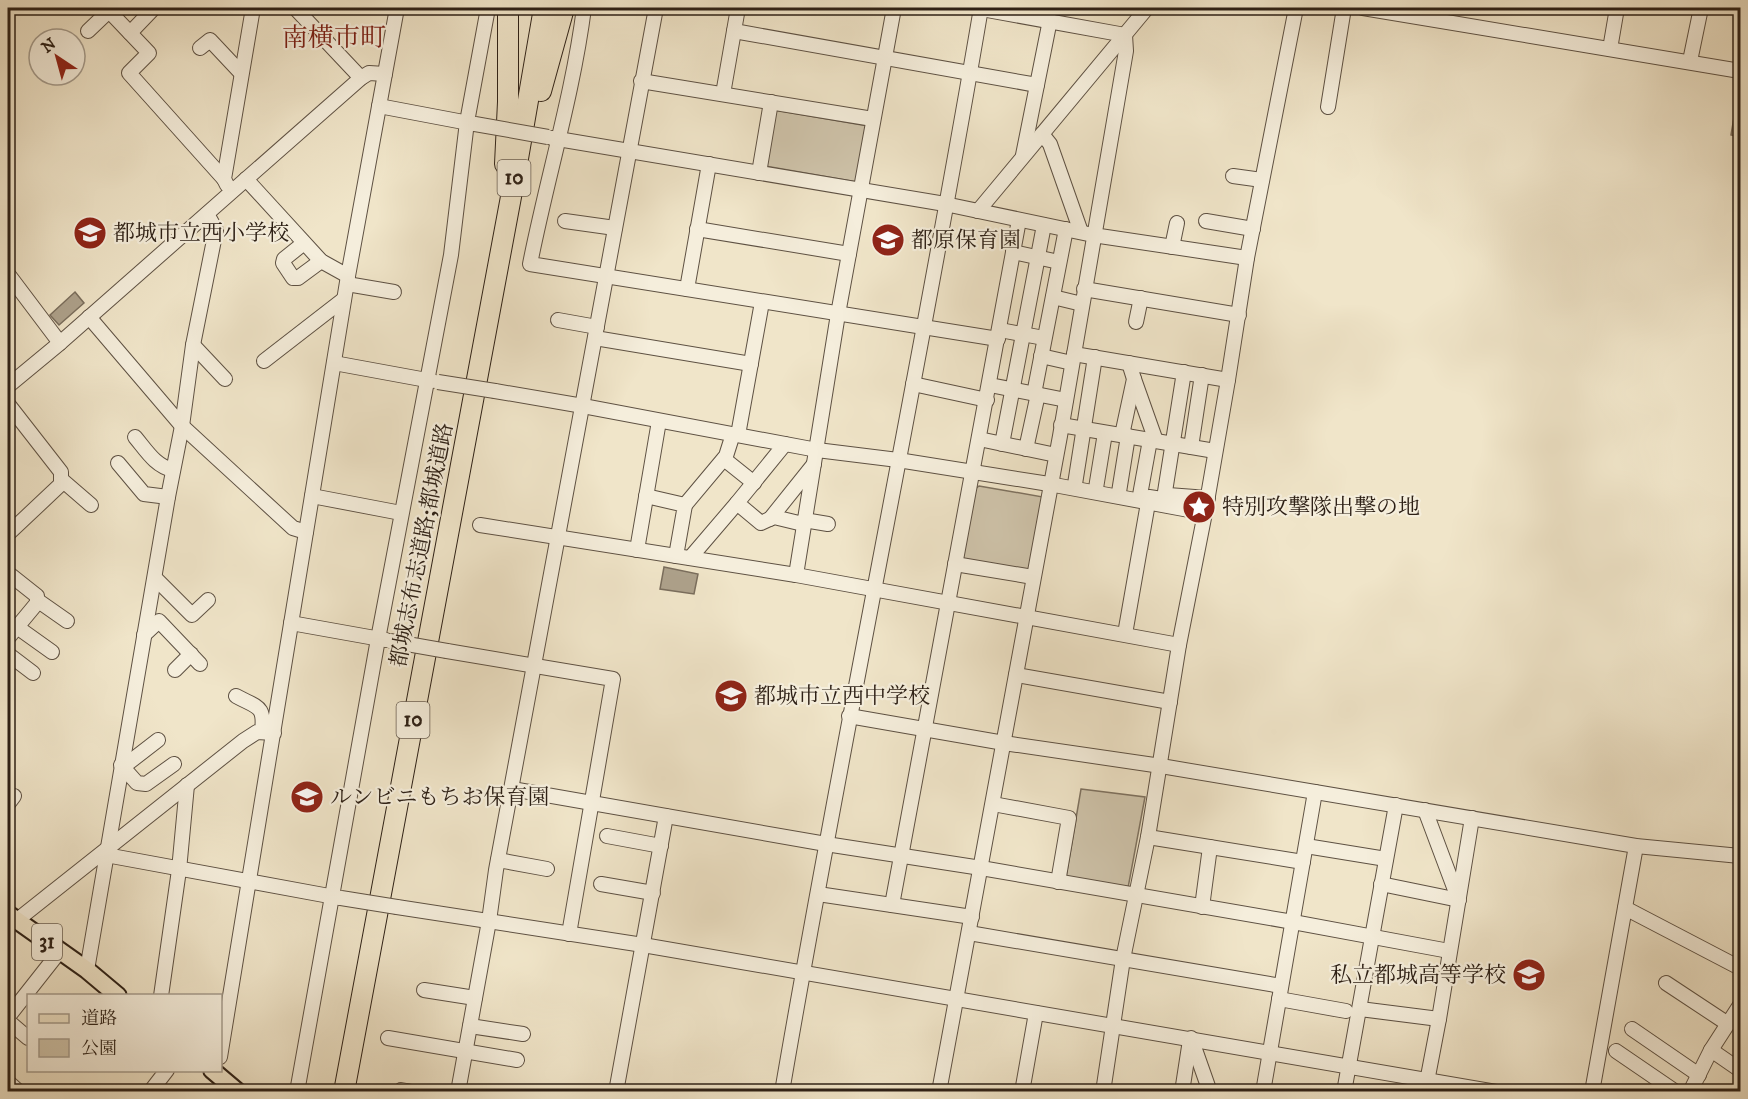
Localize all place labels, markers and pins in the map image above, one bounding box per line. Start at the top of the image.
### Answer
school or university icon: 都城市立西小学校 [72,215,108,251]
place label: 都城市立西小学校 [113,220,289,247]
school or university icon: 都原保育園 [870,222,906,258]
place label: 都原保育園 [911,227,1021,254]
place icon: 特別攻撃隊出撃の地 [1181,489,1217,525]
place label: 特別攻撃隊出撃の地 [1222,494,1420,521]
school or university icon: 都城市立西中学校 [713,678,749,714]
place label: 都城市立西中学校 [754,683,930,710]
school or university icon: ルンビニもちお保育園 [289,779,325,815]
place label: ルンビニもちお保育園 [330,784,549,811]
school or university icon: 私立都城高等学校 [1511,957,1547,993]
place label: 私立都城高等学校 [1330,962,1506,989]

